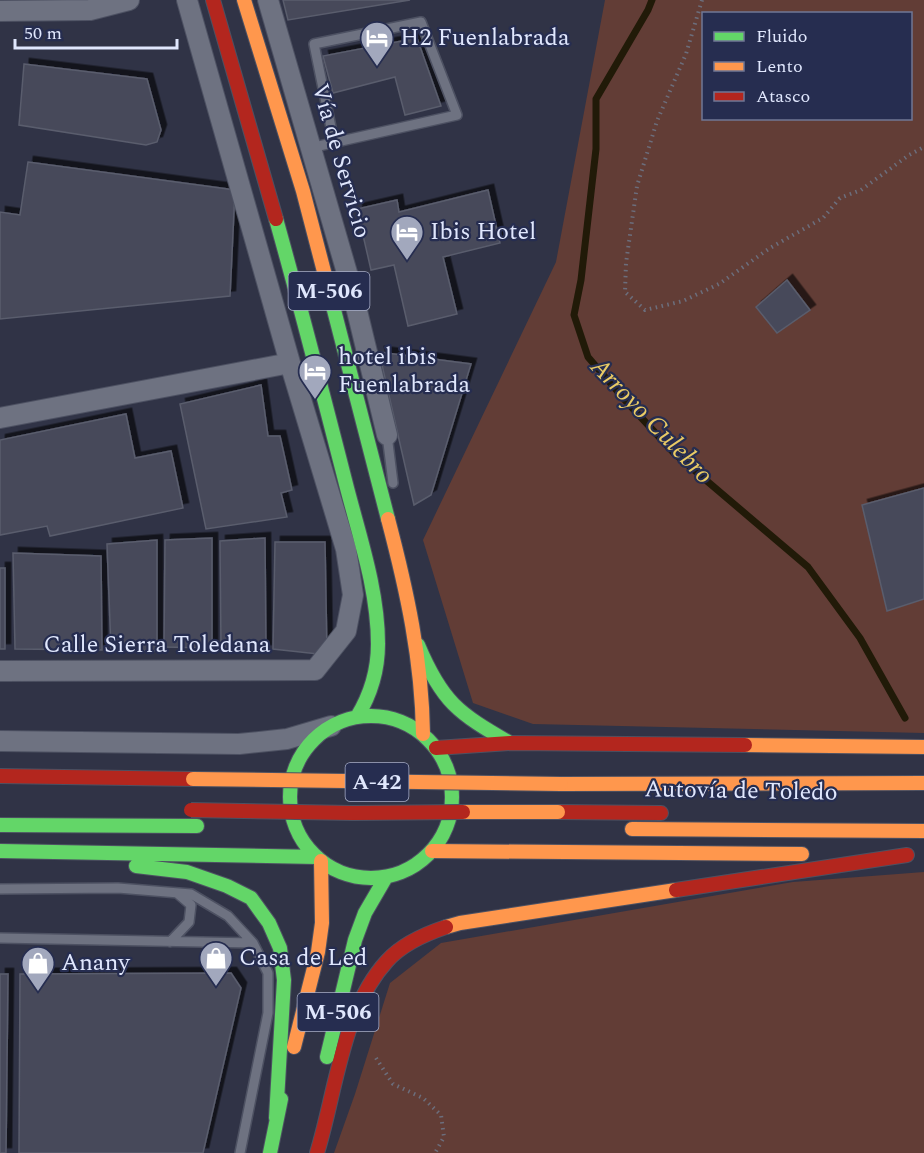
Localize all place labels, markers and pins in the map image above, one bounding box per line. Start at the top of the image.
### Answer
hotel icon: H2 Fuenlabrada [359,20,395,67]
place label: H2 Fuenlabrada [400,20,570,56]
hotel icon: Ibis Hotel [389,214,425,261]
place label: Ibis Hotel [430,214,536,250]
place label: hotel ibis Fuenlabrada [338,339,471,403]
hotel icon: hotel ibis Fuenlabrada [297,353,333,400]
shop icon: Casa de Led [198,940,234,987]
place label: Casa de Led [239,940,368,976]
shop icon: Anany [20,945,56,992]
place label: Anany [61,945,131,981]

